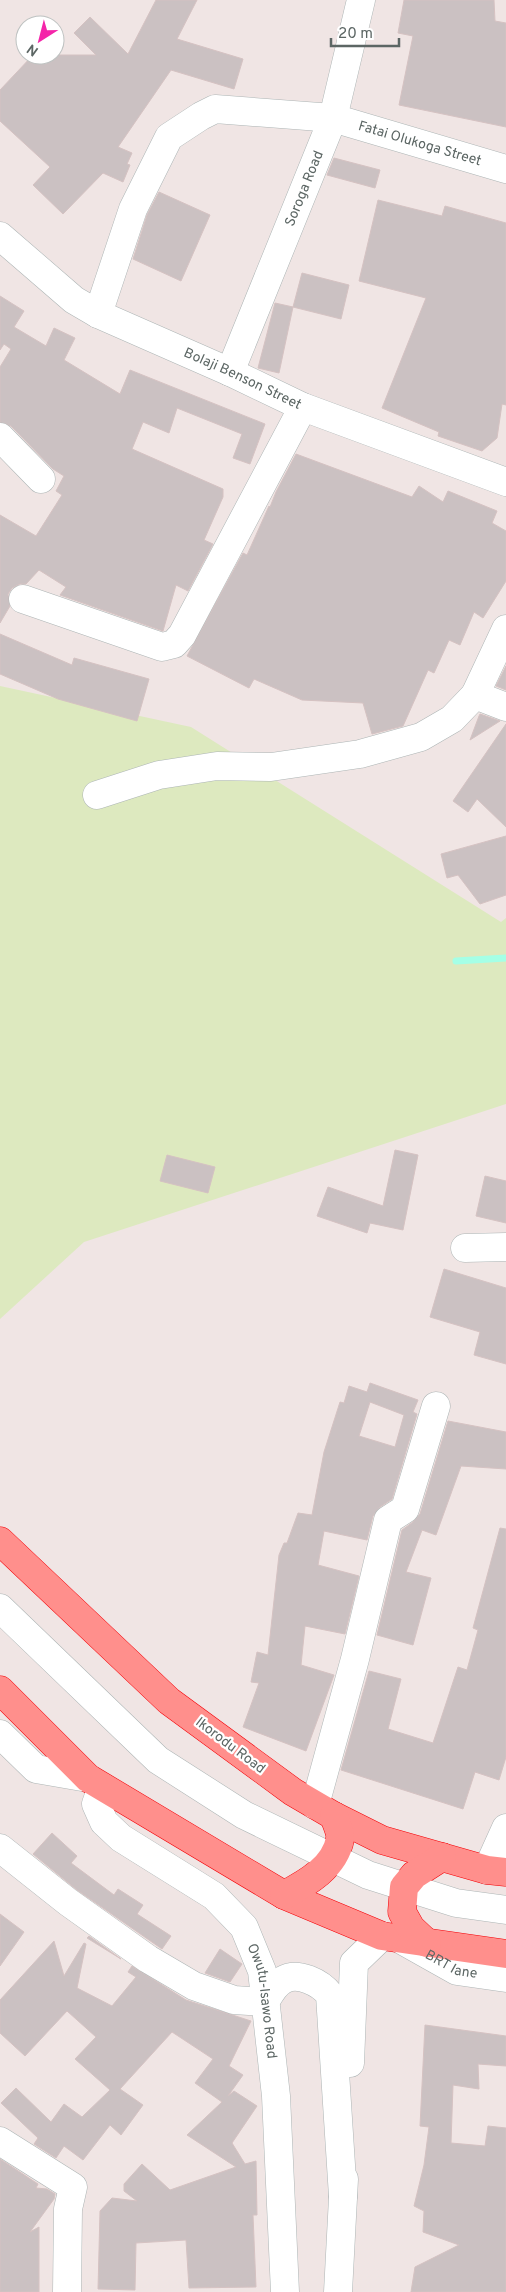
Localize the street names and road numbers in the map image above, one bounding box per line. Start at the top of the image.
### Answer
street label: Fatai Olukoga Street [356,117,483,170]
street label: Soroga Road [281,148,327,229]
street label: Bolaji Benson Street [181,344,304,413]
street label: Ikorodu Road [192,1714,268,1778]
street label: Owutu-Isawo Road [243,1941,280,2060]
street label: BRT lane [422,1946,479,1982]

